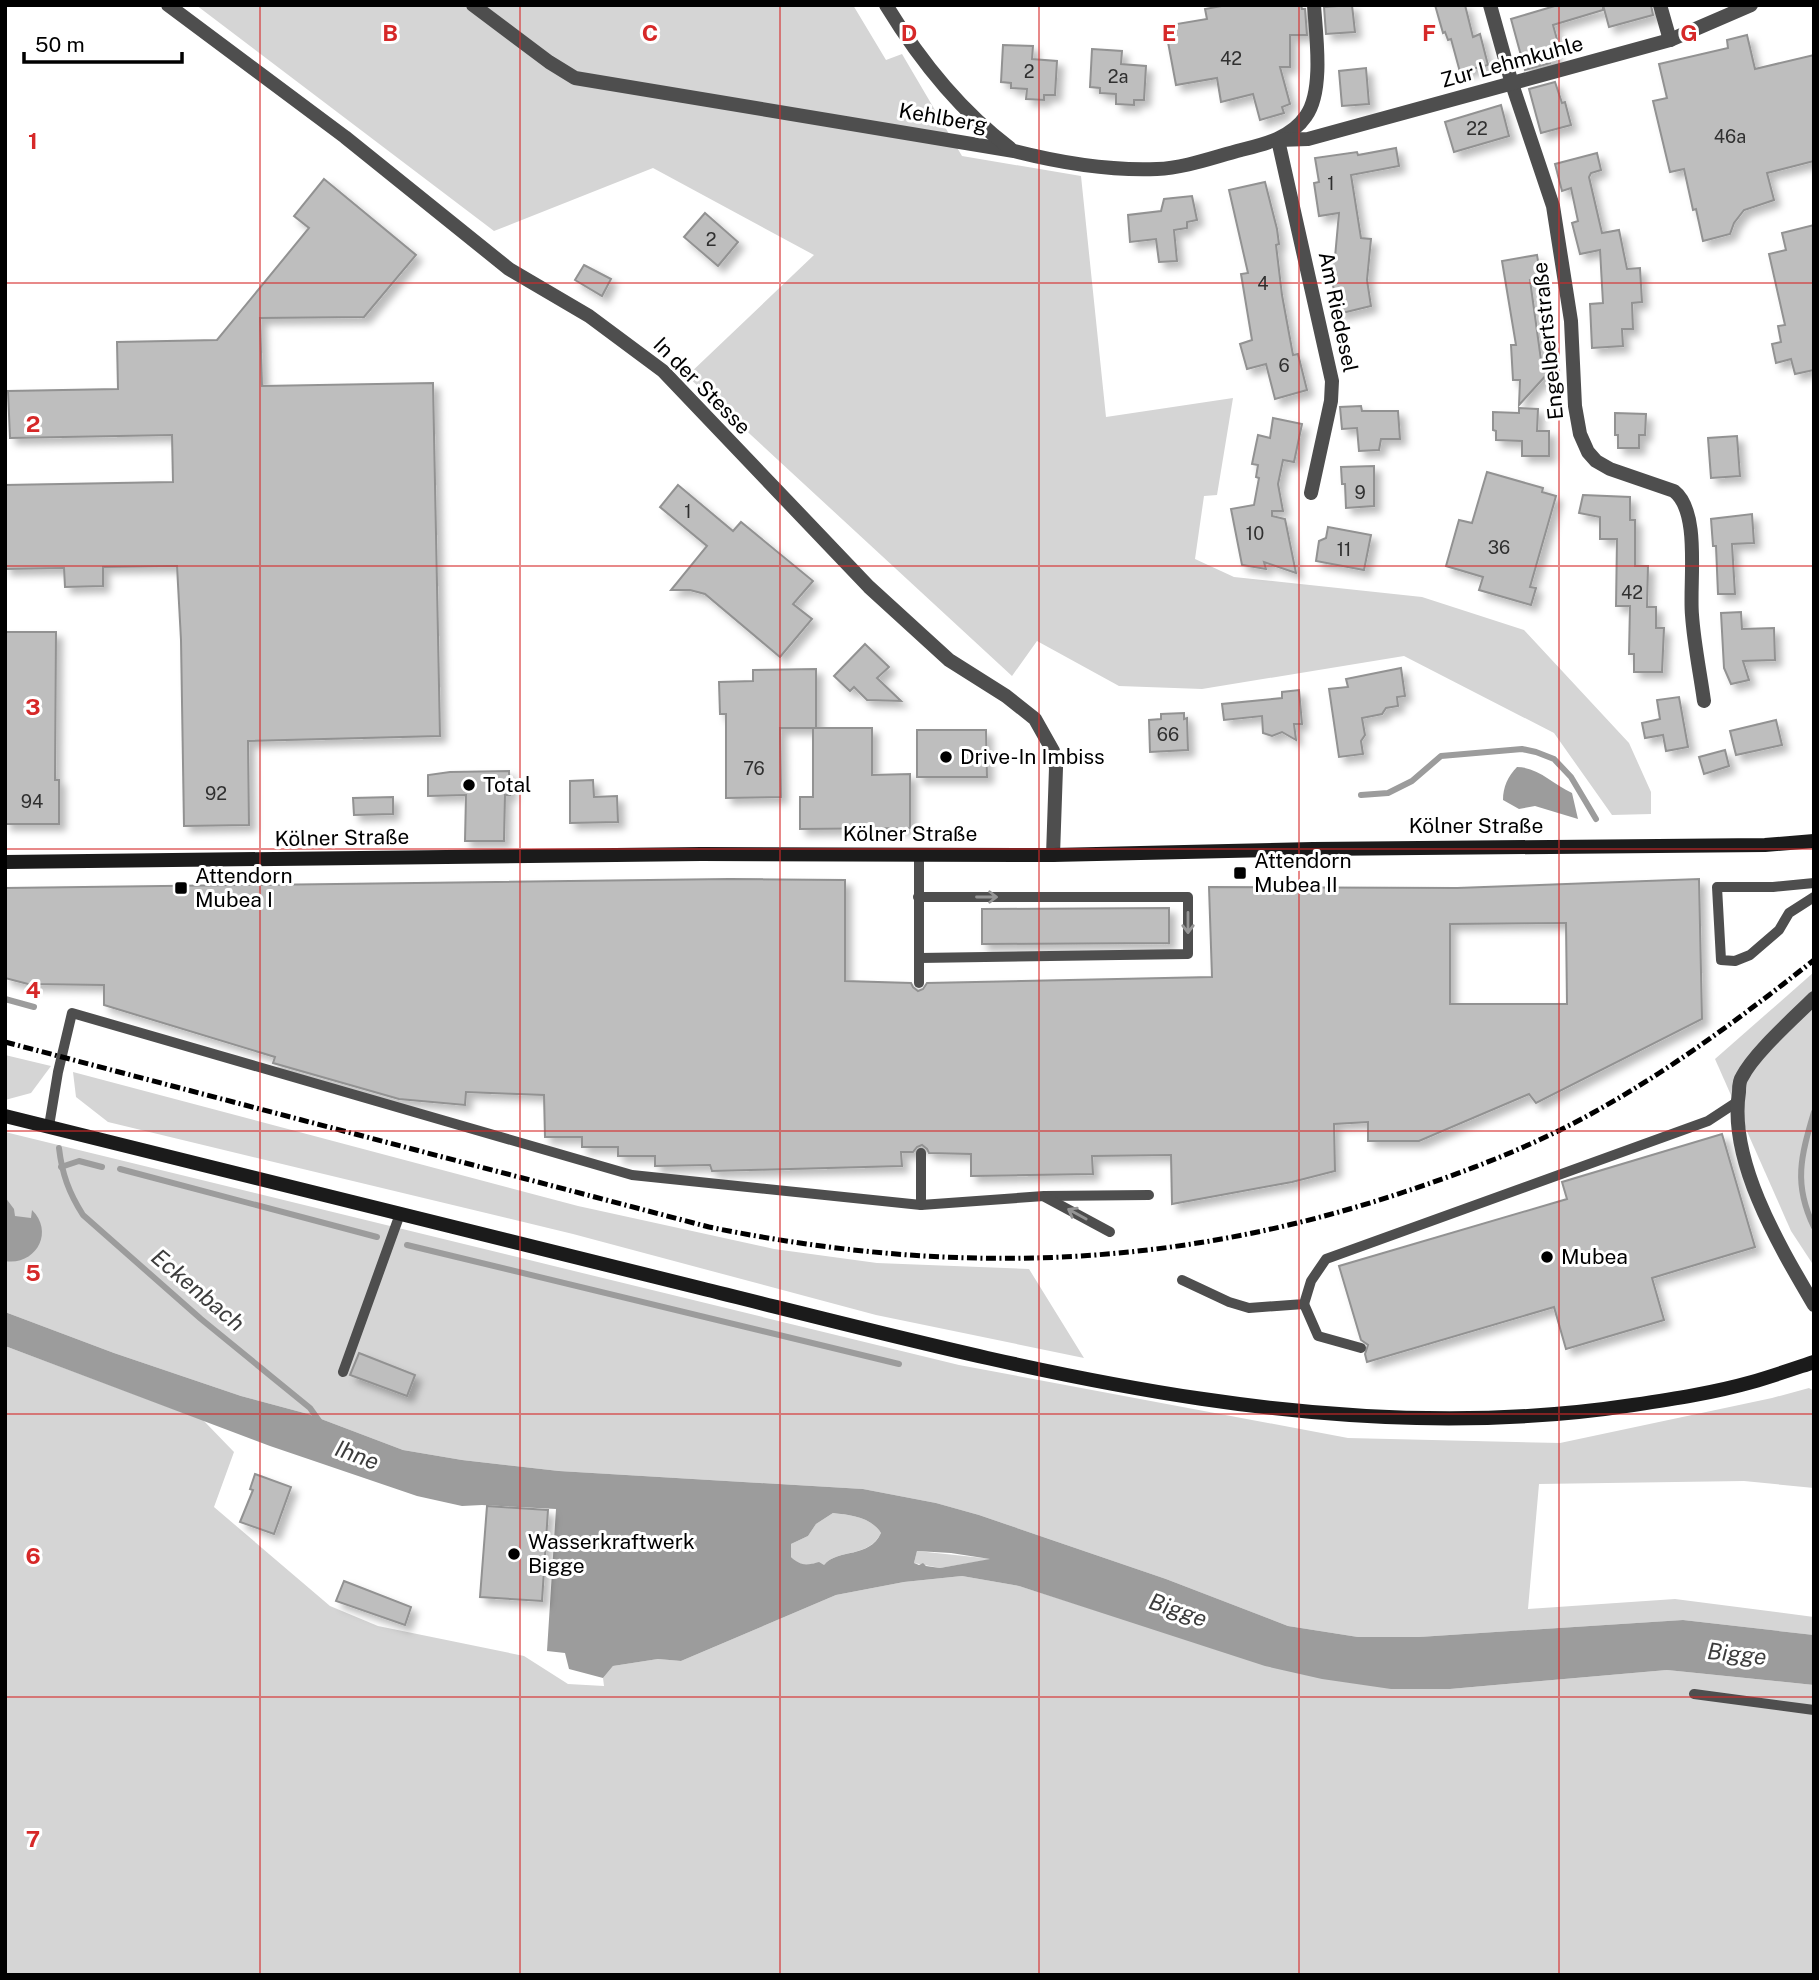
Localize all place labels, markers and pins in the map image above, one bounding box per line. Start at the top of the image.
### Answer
place label: Drive-In Imbiss [960,744,1105,769]
marker: Drive-In Imbiss [938,749,954,765]
place label: Total [483,772,531,797]
marker: Total [461,777,477,793]
place label: Attendorn Mubea II [1254,848,1352,897]
place label: Attendorn Mubea I [195,863,293,912]
marker: Attendorn Mubea II [1232,865,1248,881]
marker: Attendorn Mubea I [173,880,189,896]
place label: Mubea [1561,1244,1628,1269]
marker: Mubea [1539,1249,1555,1265]
place label: Wasserkraftwerk Bigge [528,1529,695,1578]
marker: Wasserkraftwerk Bigge [506,1546,522,1562]

